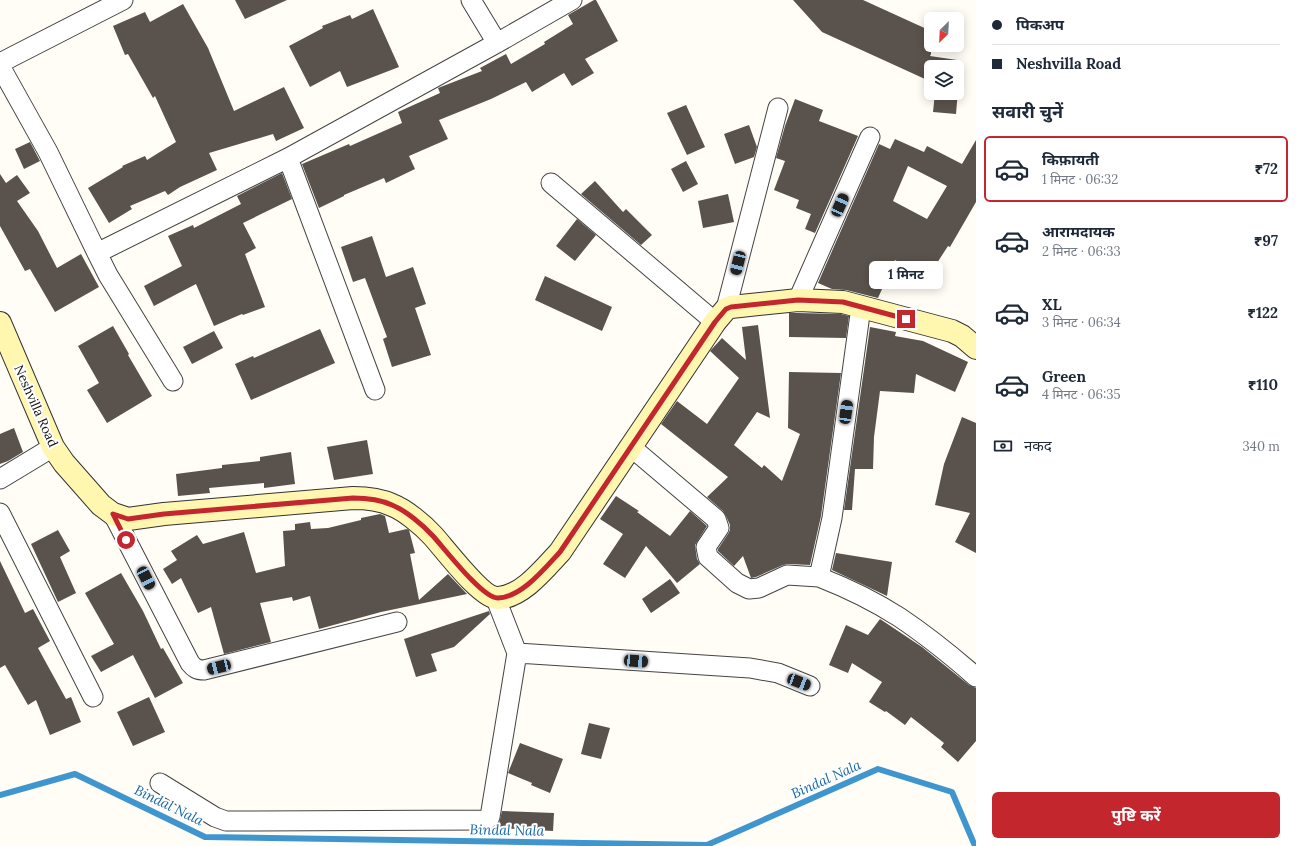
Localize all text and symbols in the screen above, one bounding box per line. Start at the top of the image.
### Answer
north arrow [924,12,964,52]
map controls [924,12,964,100]
text: पिकअप [1016,15,1064,34]
text: Neshvilla Road [1016,54,1121,73]
button: layers [924,60,964,100]
text: सवारी चुनें [992,100,1063,123]
text: किफ़ायती [1042,150,1099,169]
icon: car [994,151,1030,187]
text: ₹72 [1254,159,1278,178]
text: 1 मिनट · 06:32 [1042,171,1118,188]
car [830,192,850,218]
text: आरामदायक [1042,222,1115,241]
icon: car [994,223,1030,259]
text: ₹97 [1254,231,1278,250]
text: 2 मिनट · 06:33 [1042,243,1121,260]
car [729,250,747,276]
callout: 1 मिनट [869,261,943,289]
text: 1 मिनट [888,266,924,283]
icon: car [994,295,1030,331]
text: XL [1042,295,1062,314]
text: ₹122 [1247,303,1278,322]
route end [897,310,915,328]
text: 3 मिनट · 06:34 [1042,314,1121,331]
street label: Neshvilla Road [10,362,62,450]
icon: car [994,367,1030,403]
text: Green [1042,367,1086,386]
text: ₹110 [1248,375,1278,394]
text: 4 मिनट · 06:35 [1042,386,1121,403]
car [838,399,854,425]
icon: cash [992,435,1014,457]
text: नकद [1024,436,1052,455]
text: 340 m [1243,438,1280,455]
route start [117,531,135,549]
car [135,565,157,591]
car [624,654,648,668]
car [206,658,232,676]
car [786,672,812,692]
water label: Bindal Nala [788,755,864,802]
water label: Bindal Nala [132,781,207,830]
button: पुष्टि करें [992,792,1280,838]
water label: Bindal Nala [470,820,545,840]

